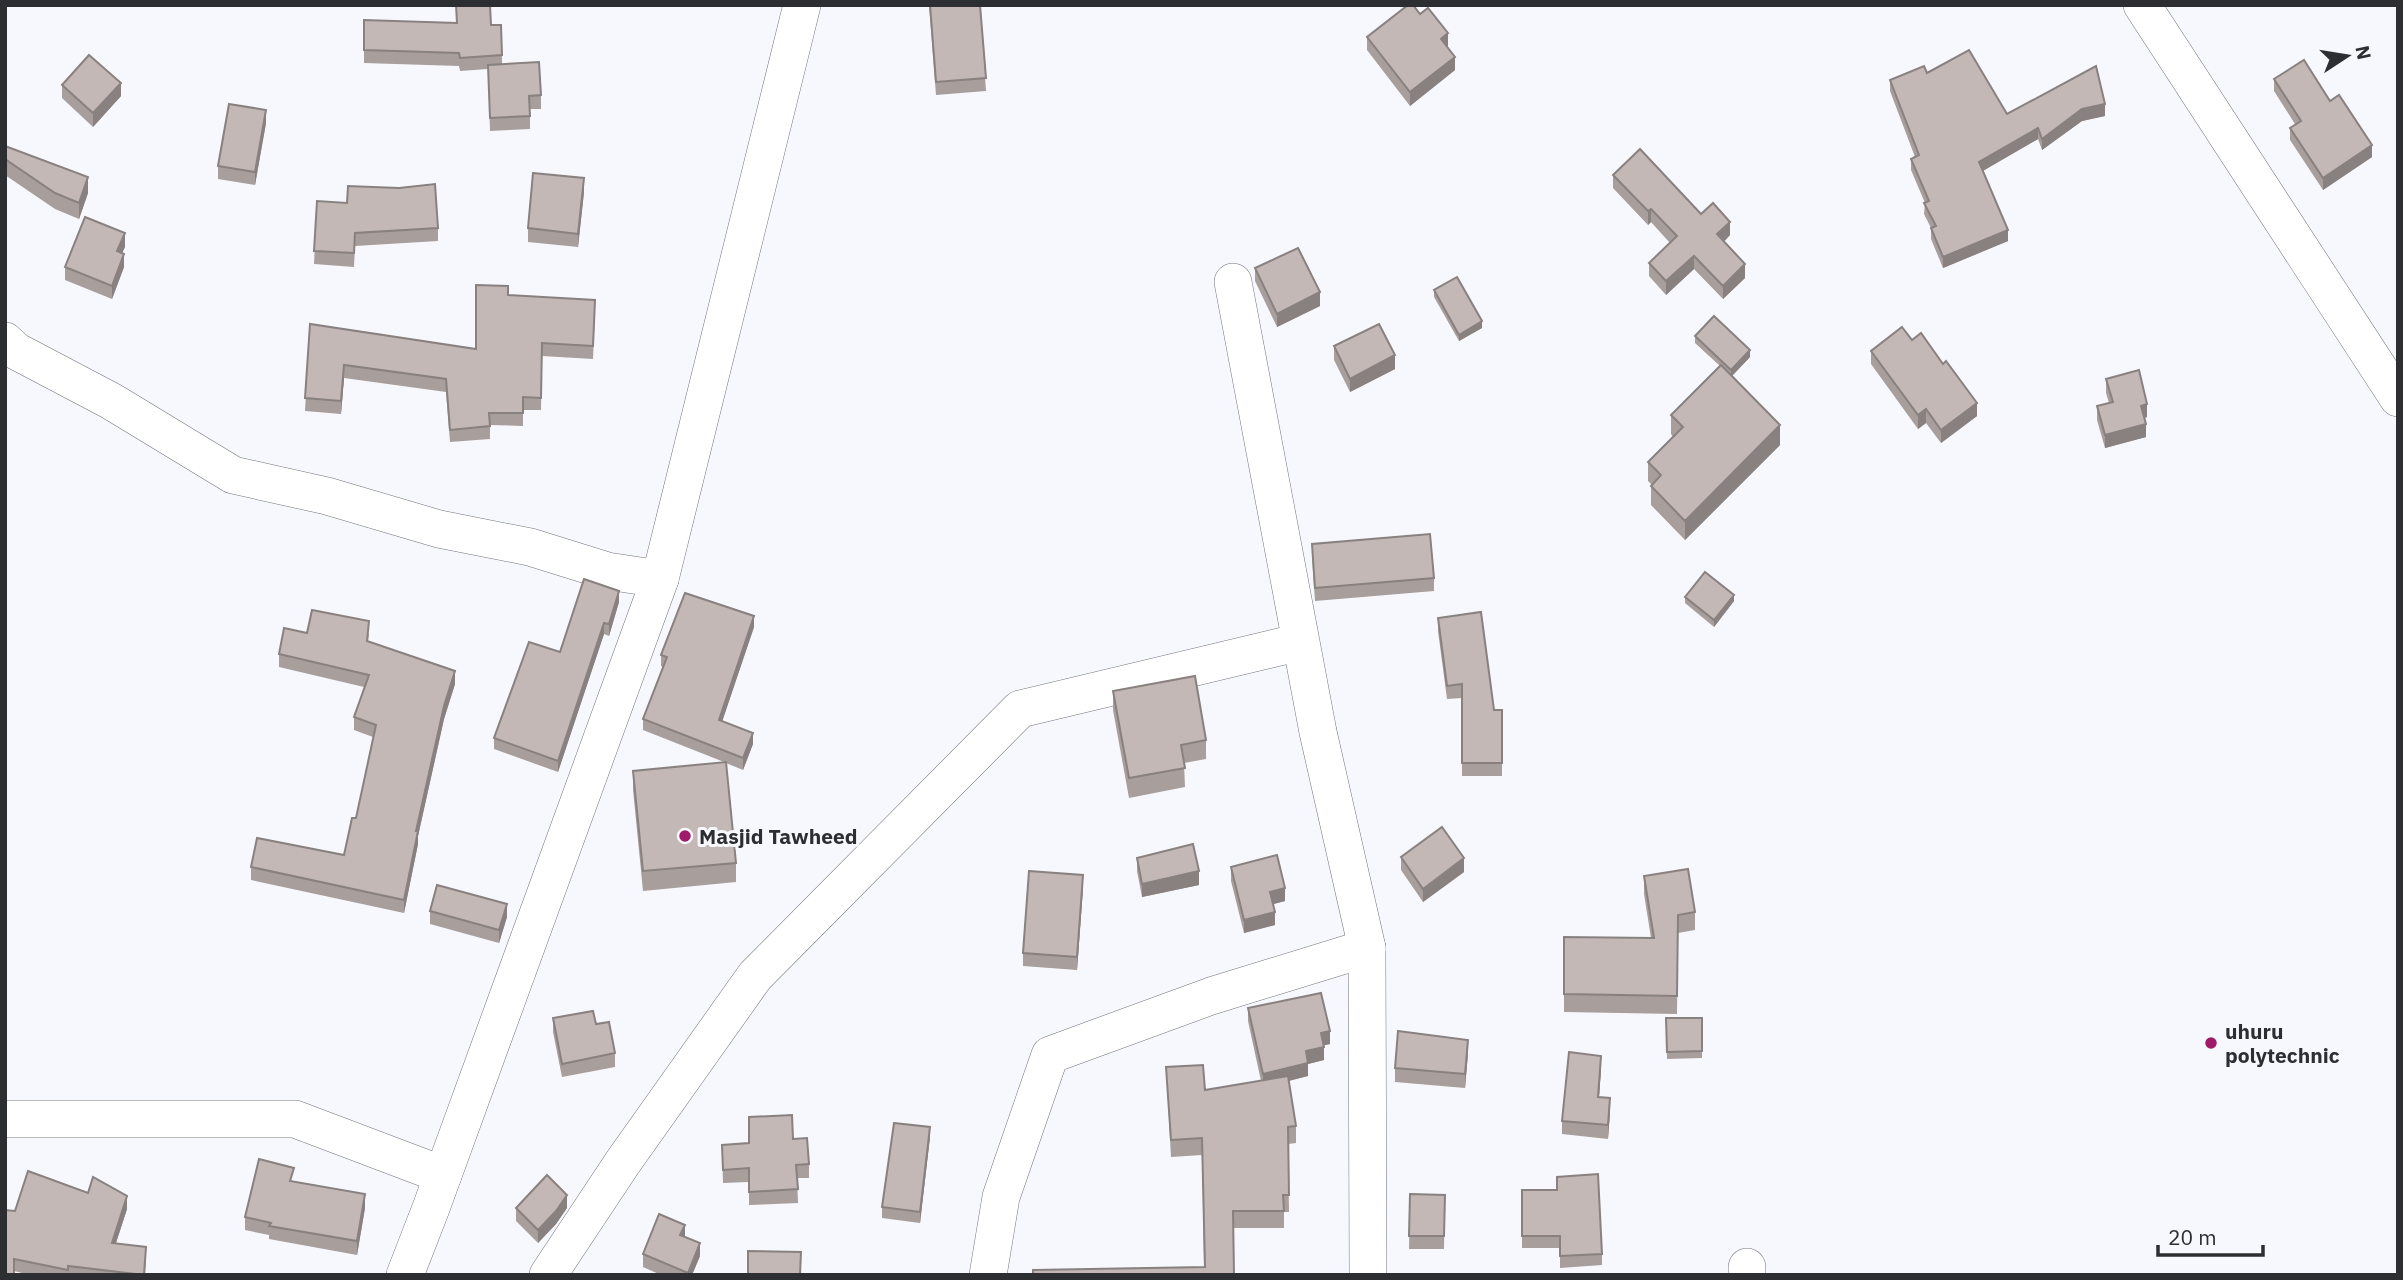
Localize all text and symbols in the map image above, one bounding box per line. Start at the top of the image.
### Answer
north arrow [2312,21,2382,91]
text: N [2350,43,2377,62]
place label: Masjid Tawheed [699,822,858,850]
marker: Masjid Tawheed [677,828,693,844]
place label: uhuru polytechnic [2225,1017,2340,1069]
marker: uhuru polytechnic [2203,1035,2219,1051]
scale bar [2158,1214,2263,1258]
text: 20 m [2168,1223,2217,1251]

